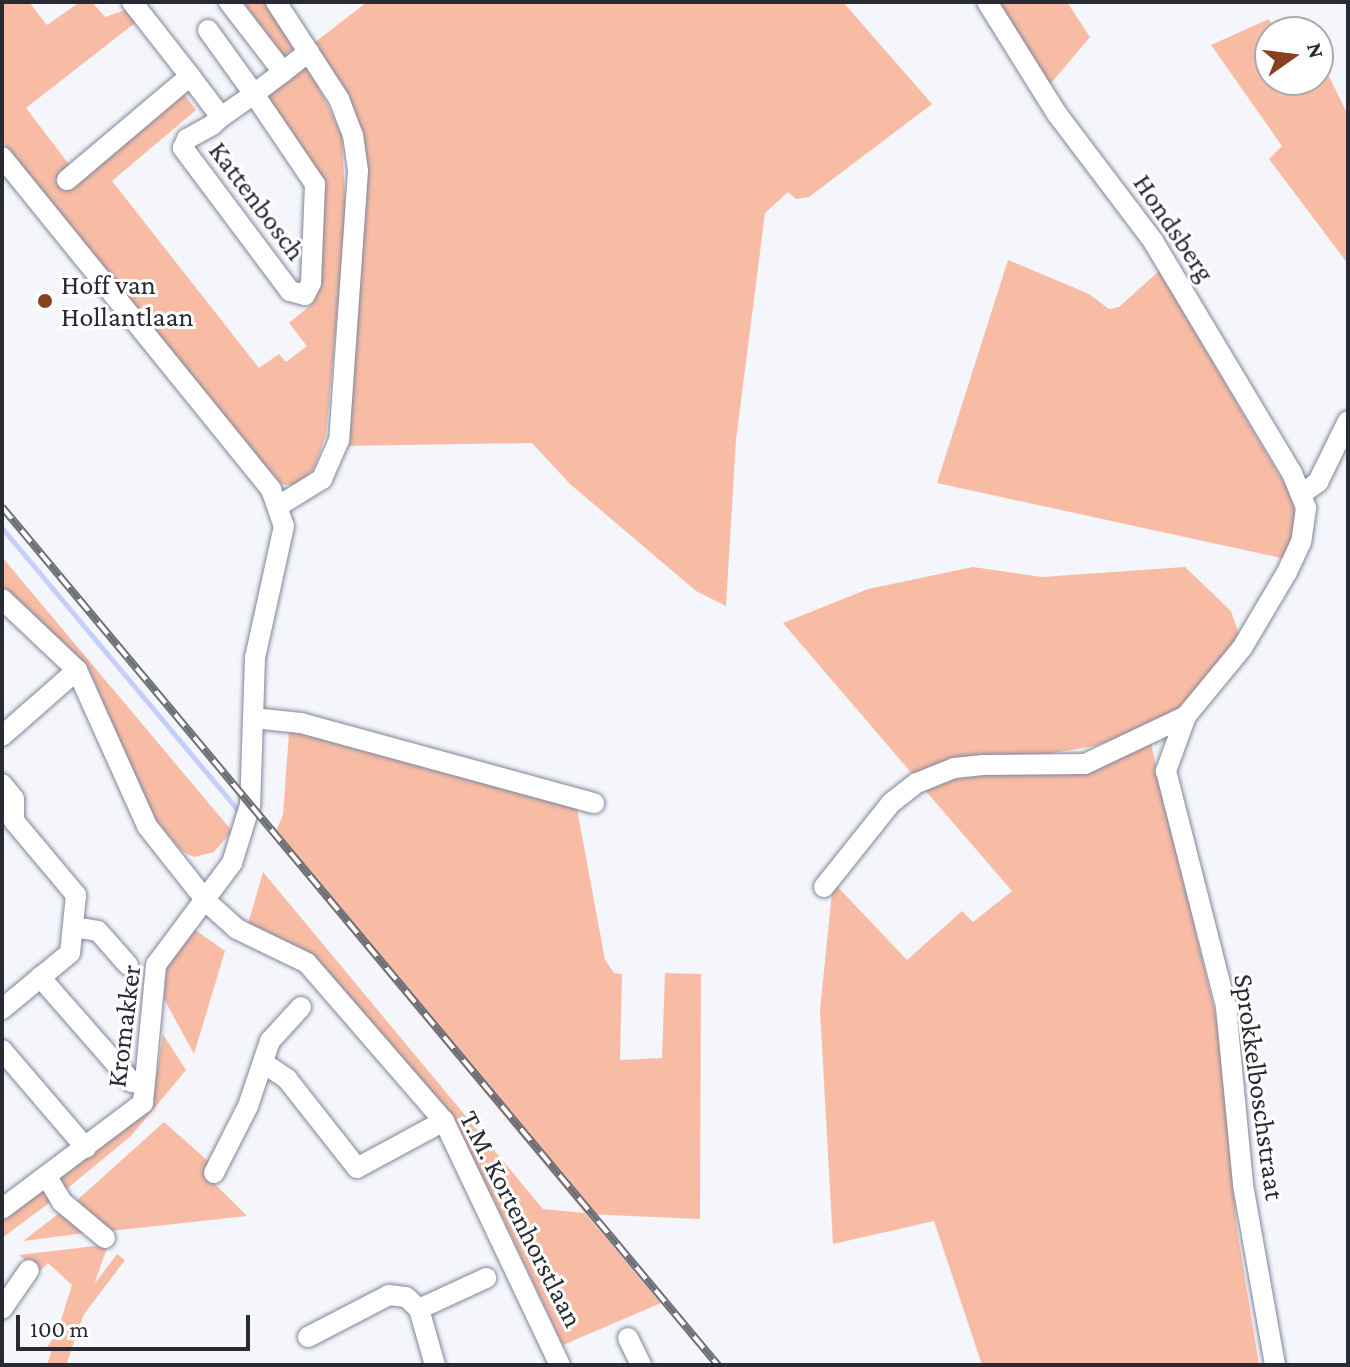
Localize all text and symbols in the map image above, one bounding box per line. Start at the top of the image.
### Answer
north arrow [1254,16,1334,96]
text: N [1302,40,1330,61]
street label: Kattenbosch [201,135,313,267]
street label: Hondsberg [1126,168,1222,288]
place label: Hoff van Hollantlaan [61,268,194,334]
marker: Hoff van Hollantlaan [36,292,54,310]
street label: Kromakker [100,963,148,1089]
street label: Sprokkelboschstraat [1227,972,1291,1202]
street label: T.M. Kortenhorstlaan [452,1105,590,1333]
scale bar [20,1299,254,1349]
text: 100 m [30,1315,89,1342]

